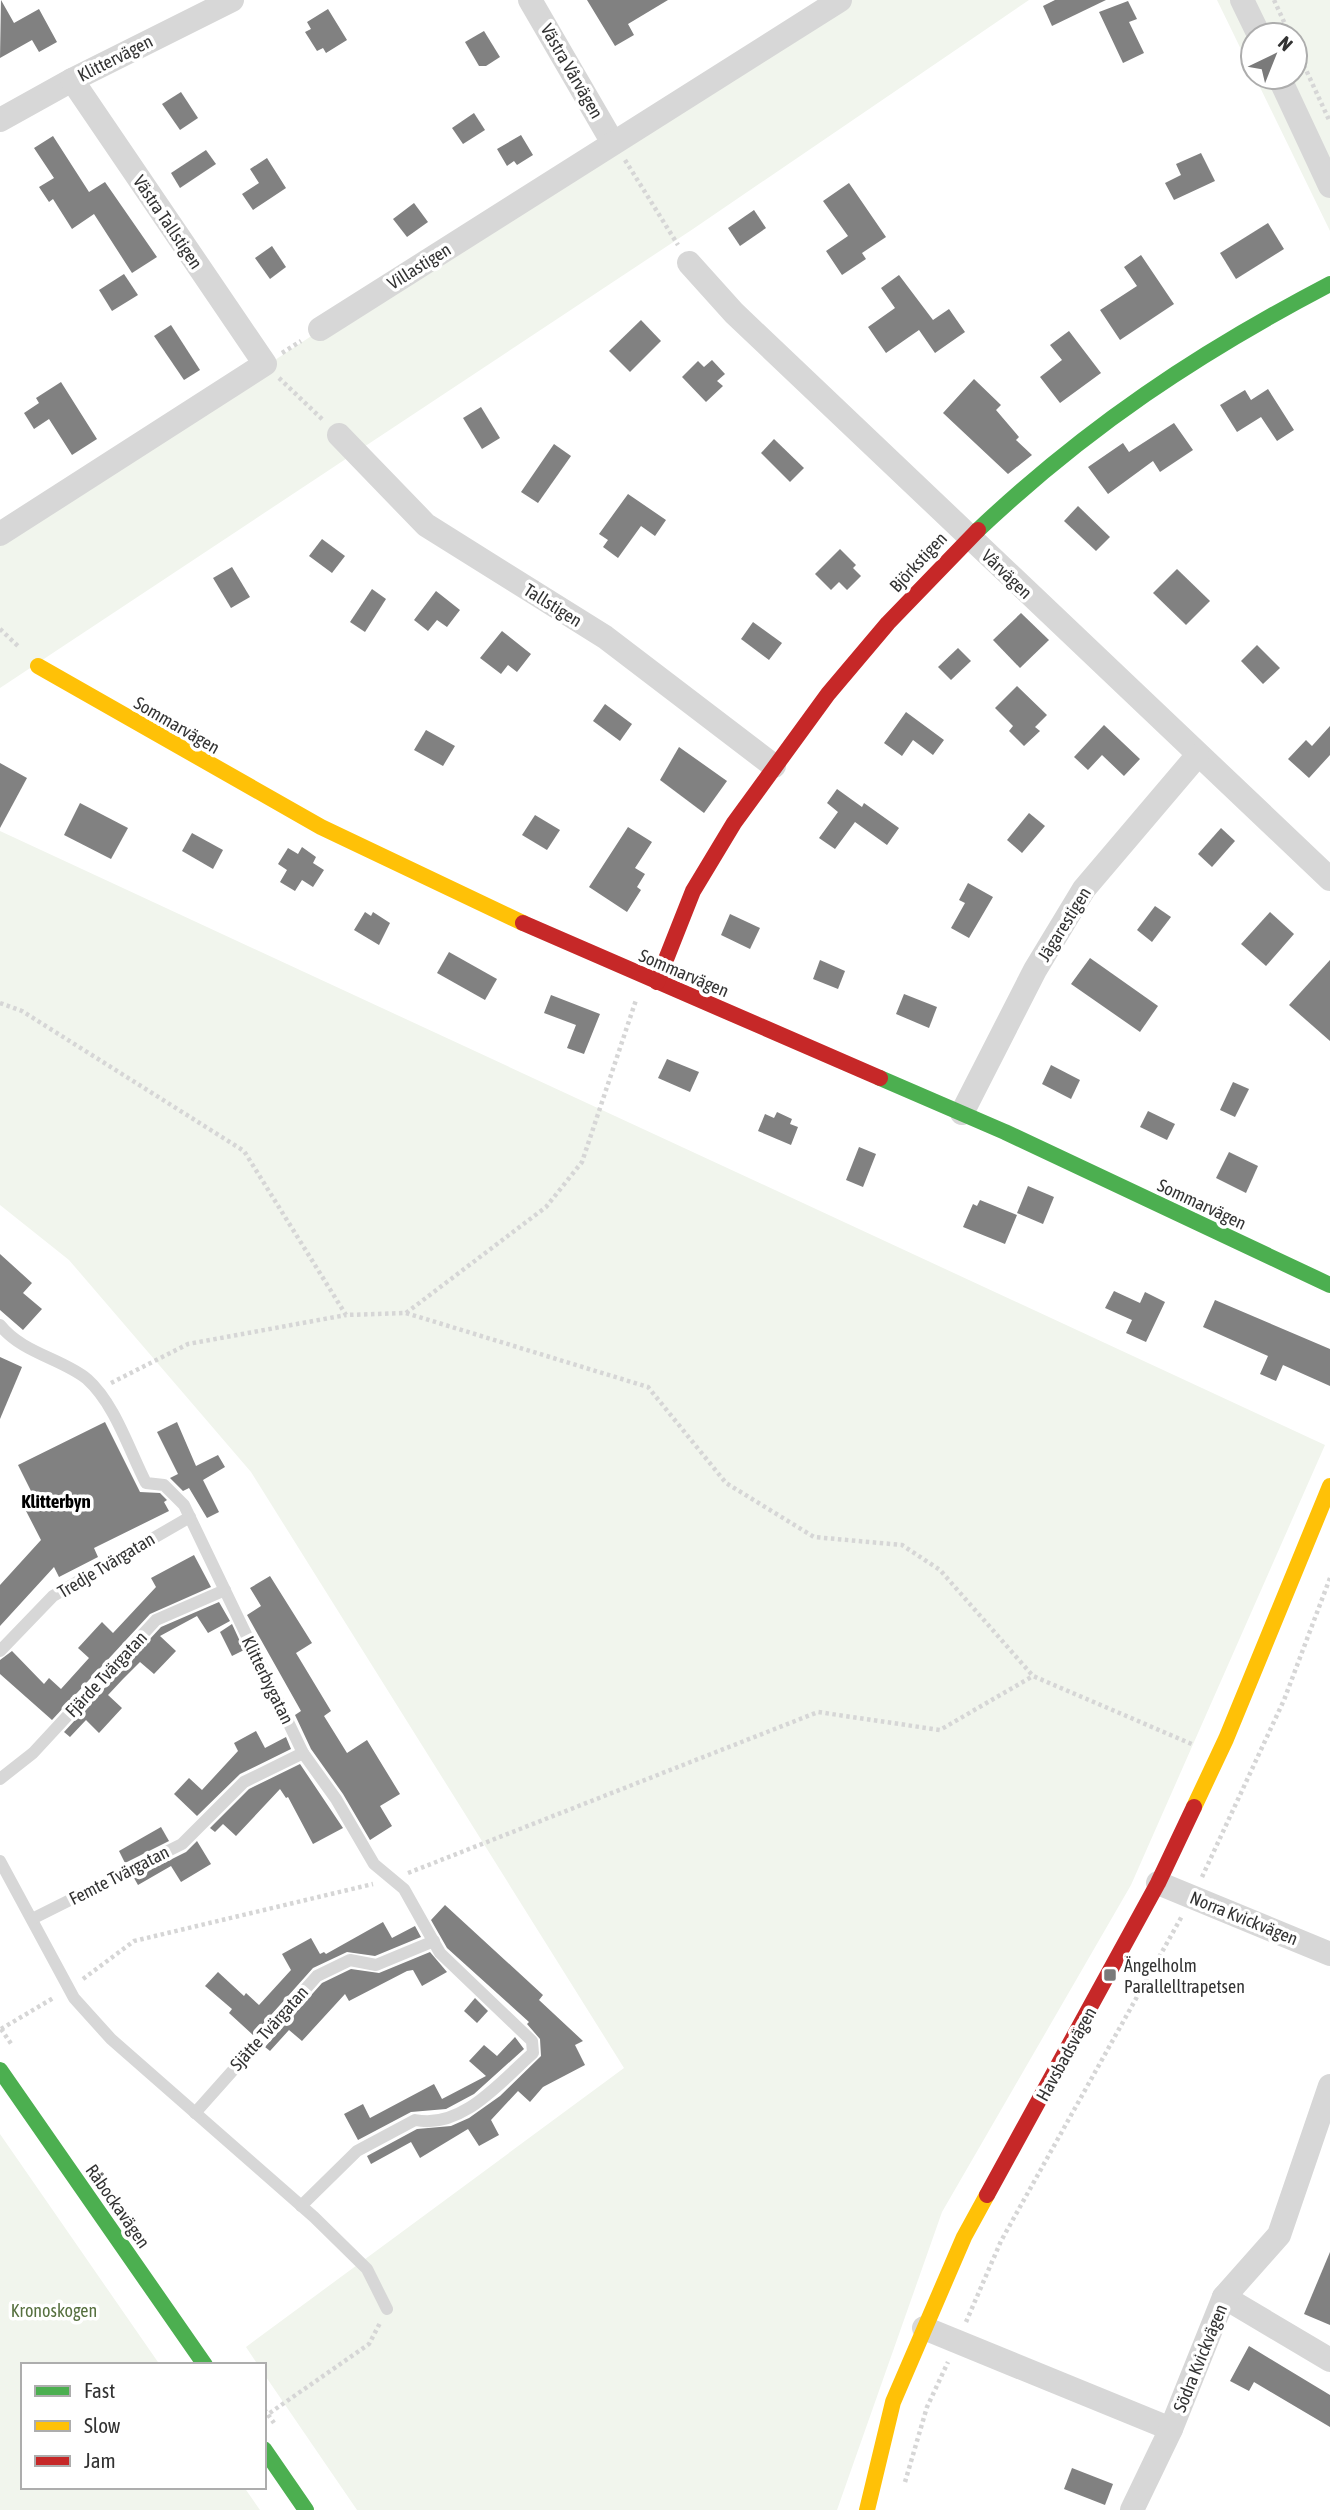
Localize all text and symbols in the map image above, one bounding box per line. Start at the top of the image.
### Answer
street label: Västra Vårvägen [536,20,608,122]
north arrow [1239,21,1309,91]
street label: Klittervägen [74,30,156,86]
text: N [1274,32,1297,55]
street label: Västra Tallstigen [129,171,207,273]
street label: Villastigen [383,238,455,294]
street label: Björkstigen [885,528,951,596]
street label: Vårvägen [977,545,1037,603]
street label: Tallstigen [520,579,586,631]
street label: Sommarvägen [130,692,224,758]
street label: Jägarestigen [1033,883,1095,965]
street label: Sommarvägen [636,945,732,1001]
street label: Sommarvägen [1154,1174,1250,1234]
district label: Klitterbyn [21,1490,91,1512]
street label: Tredje Tvärgatan [54,1528,158,1602]
street label: Fjärde Tvärgatan [61,1627,151,1721]
street label: Klitterbygatan [238,1633,298,1727]
street label: Femte Tvärgatan [66,1841,172,1909]
street label: Norra Kvickvägen [1187,1887,1301,1949]
place label: Ängelholm Parallelltrapetsen [1124,1955,1245,1997]
marker: Ängelholm Parallelltrapetsen [1102,1967,1118,1983]
street label: Sjätte Tvärgatan [226,1981,312,2075]
street label: Havsbadsvägen [1032,2003,1100,2105]
street label: Råbockavägen [82,2160,154,2252]
park label: Kronoskogen [11,2300,97,2321]
street label: Södra Kvickvägen [1169,2301,1231,2415]
legend [21,2363,266,2489]
text: Fast [84,2378,115,2402]
text: Slow [84,2413,121,2437]
text: Jam [84,2448,116,2472]

